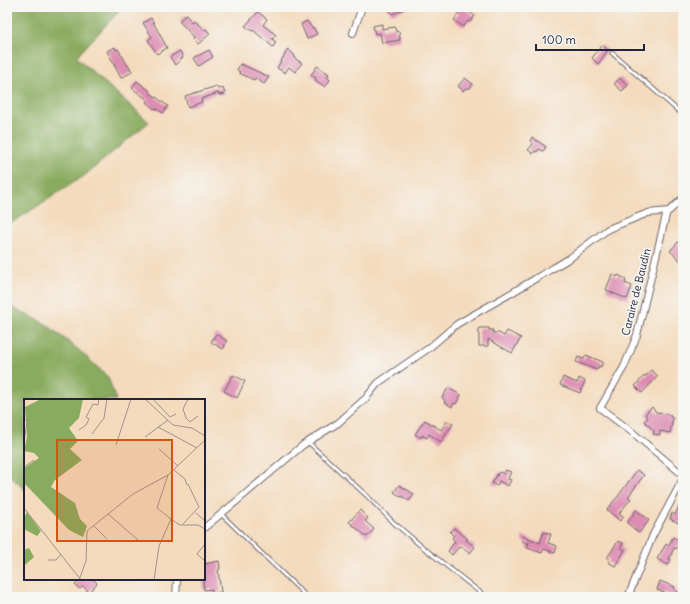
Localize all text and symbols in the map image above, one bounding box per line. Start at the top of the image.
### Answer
scale bar [536,26,644,52]
text: 100 m [542,32,576,47]
street label: Caraire de Baudin [618,247,654,337]
inset map [24,399,205,580]

